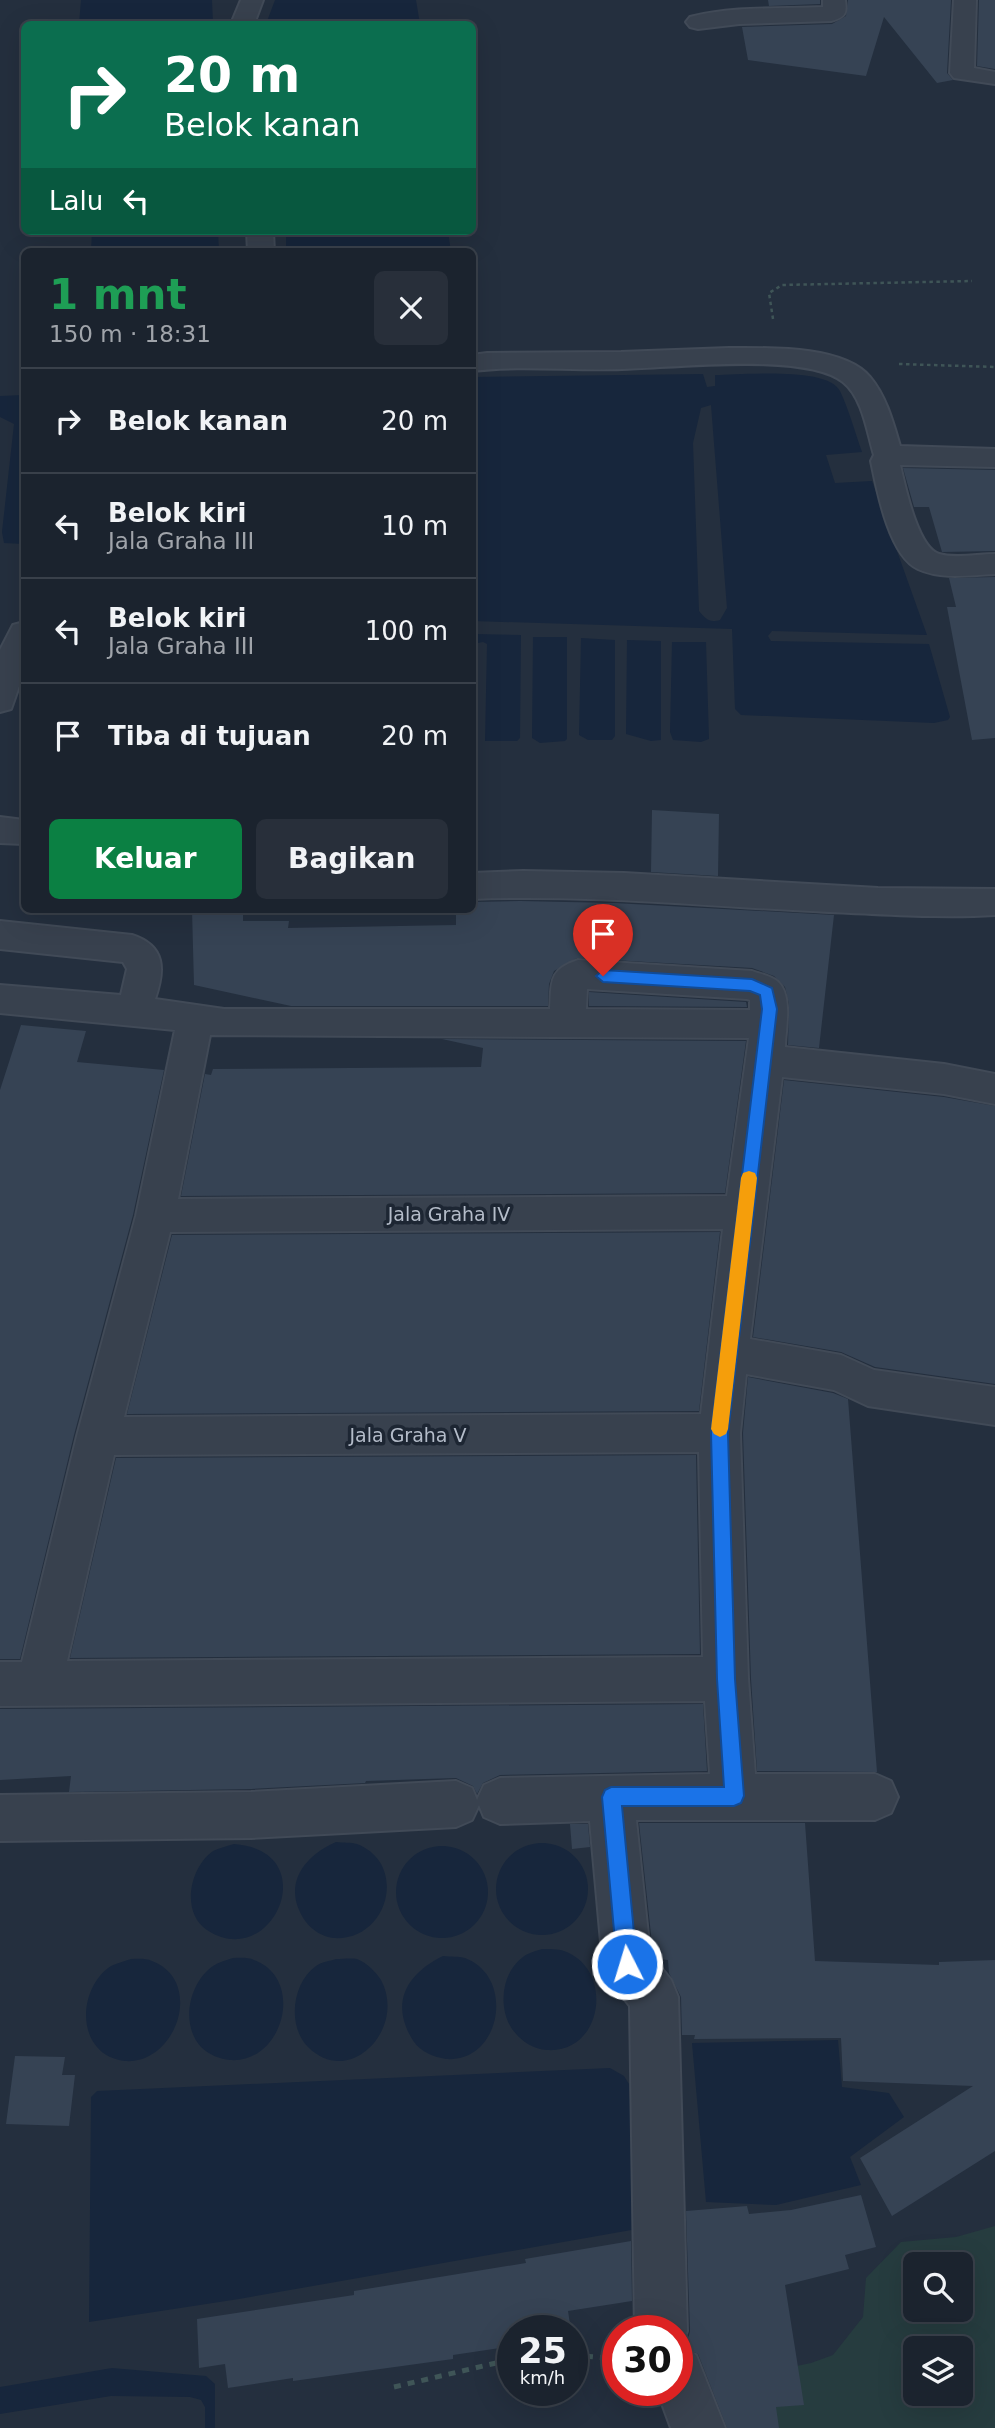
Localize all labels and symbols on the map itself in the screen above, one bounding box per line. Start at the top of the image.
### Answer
pin [573,904,633,976]
street label: Jala Graha IV [387,1203,510,1225]
street label: Jala Graha V [348,1424,467,1446]
position arrow [590,1927,664,2001]
speed limit sign: 30 [602,2315,693,2406]

